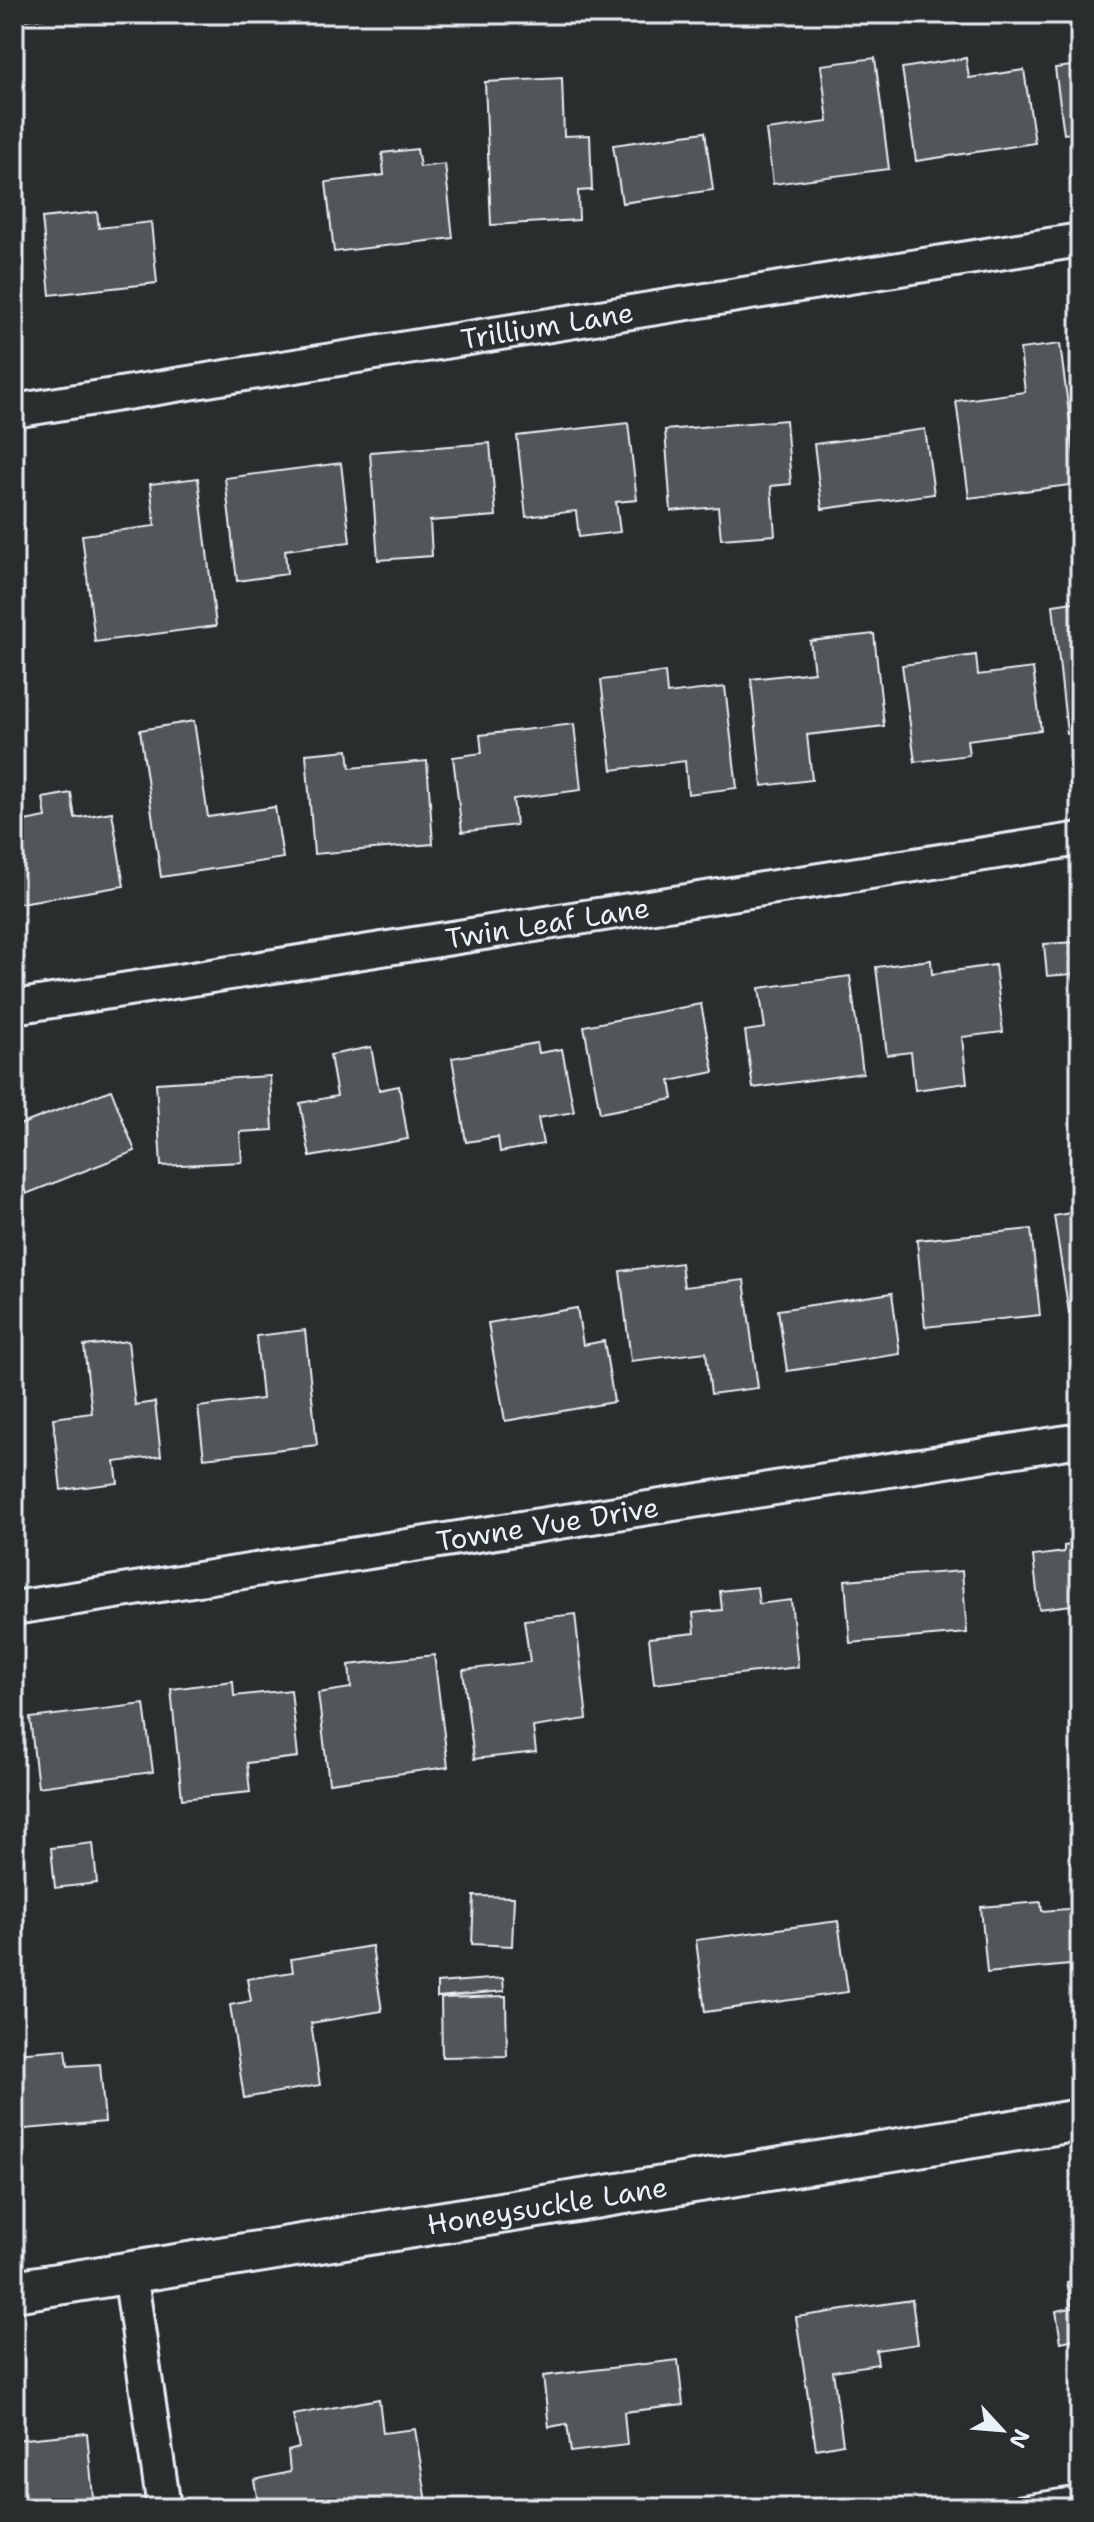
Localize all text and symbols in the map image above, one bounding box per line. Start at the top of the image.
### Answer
street label: Trillium Lane [458,293,636,358]
street label: Twin Leaf Lane [443,888,652,958]
street label: Towne Vue Drive [433,1488,661,1560]
street label: Honeysuckle Lane [424,2167,670,2243]
north arrow [962,2390,1042,2470]
text: N [1003,2424,1036,2453]

